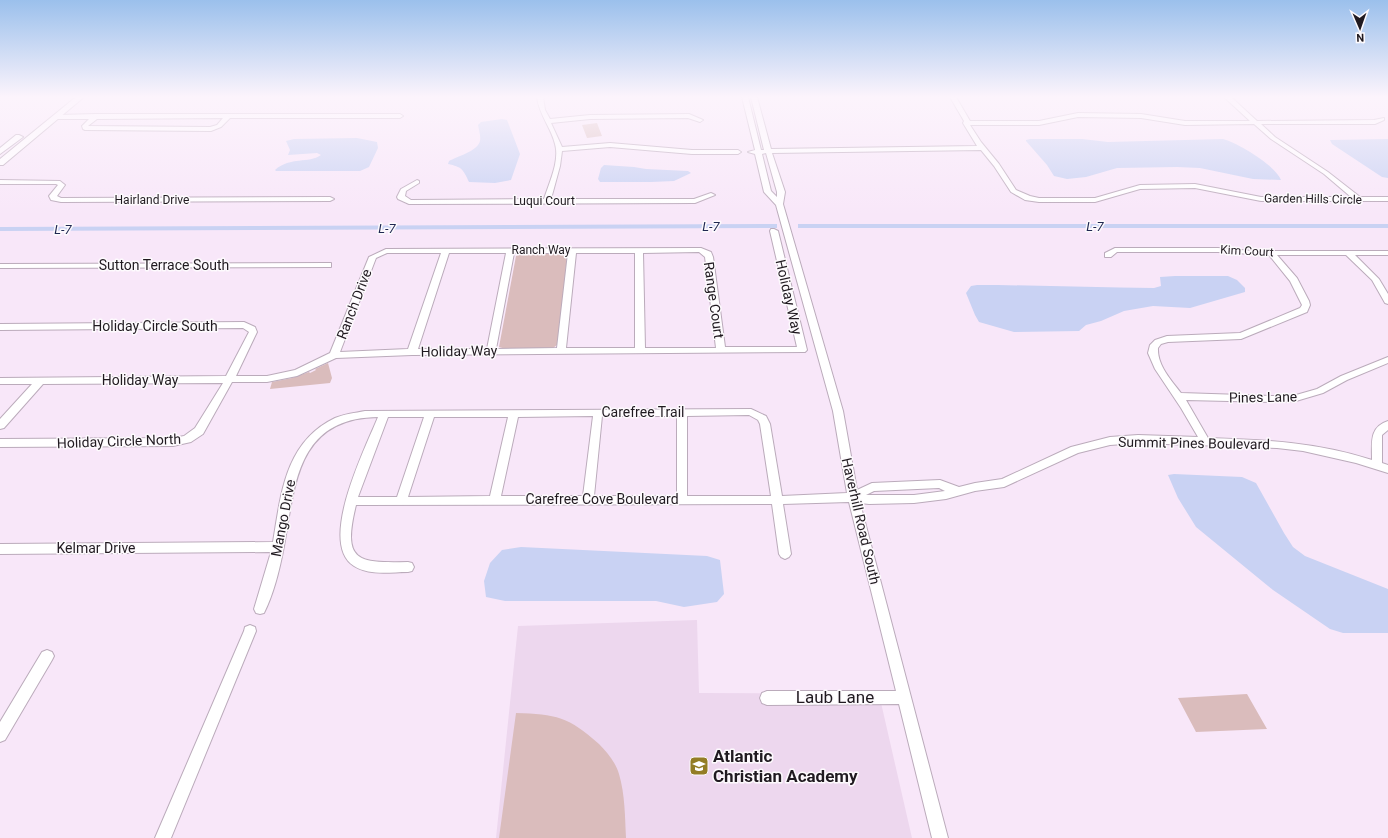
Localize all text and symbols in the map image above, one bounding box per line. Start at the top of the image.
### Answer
north arrow [1340,8,1380,48]
text: N [1356,31,1364,44]
street label: Garden Hills Circle [1264,191,1362,207]
street label: Hairland Drive [115,193,189,207]
street label: Luqui Court [513,194,575,208]
water label: L-7 [702,219,721,234]
water label: L-7 [1086,219,1105,234]
water label: L-7 [378,221,397,236]
water label: L-7 [54,222,73,237]
street label: Ranch Way [512,243,571,257]
street label: Kim Court [1220,243,1274,259]
street label: Sutton Terrace South [99,257,229,273]
street label: Holiday Way [773,258,805,336]
street label: Range Court [701,261,727,340]
street label: Ranch Drive [333,267,375,341]
street label: Holiday Circle South [92,318,218,334]
street label: Holiday Way [421,342,498,360]
street label: Holiday Way [102,372,179,388]
street label: Pines Lane [1229,388,1297,406]
street label: Carefree Trail [601,404,685,420]
street label: Holiday Circle North [57,431,181,451]
street label: Summit Pines Boulevard [1118,434,1270,452]
street label: Haverhill Road South [839,456,883,586]
street label: Mango Drive [268,478,298,558]
street label: Carefree Cove Boulevard [525,491,679,507]
street label: Kelmar Drive [57,540,136,556]
street label: Laub Lane [796,687,874,707]
place label: Atlantic Christian Academy [713,746,858,786]
school or university icon: Atlantic Christian Academy [688,755,710,777]

